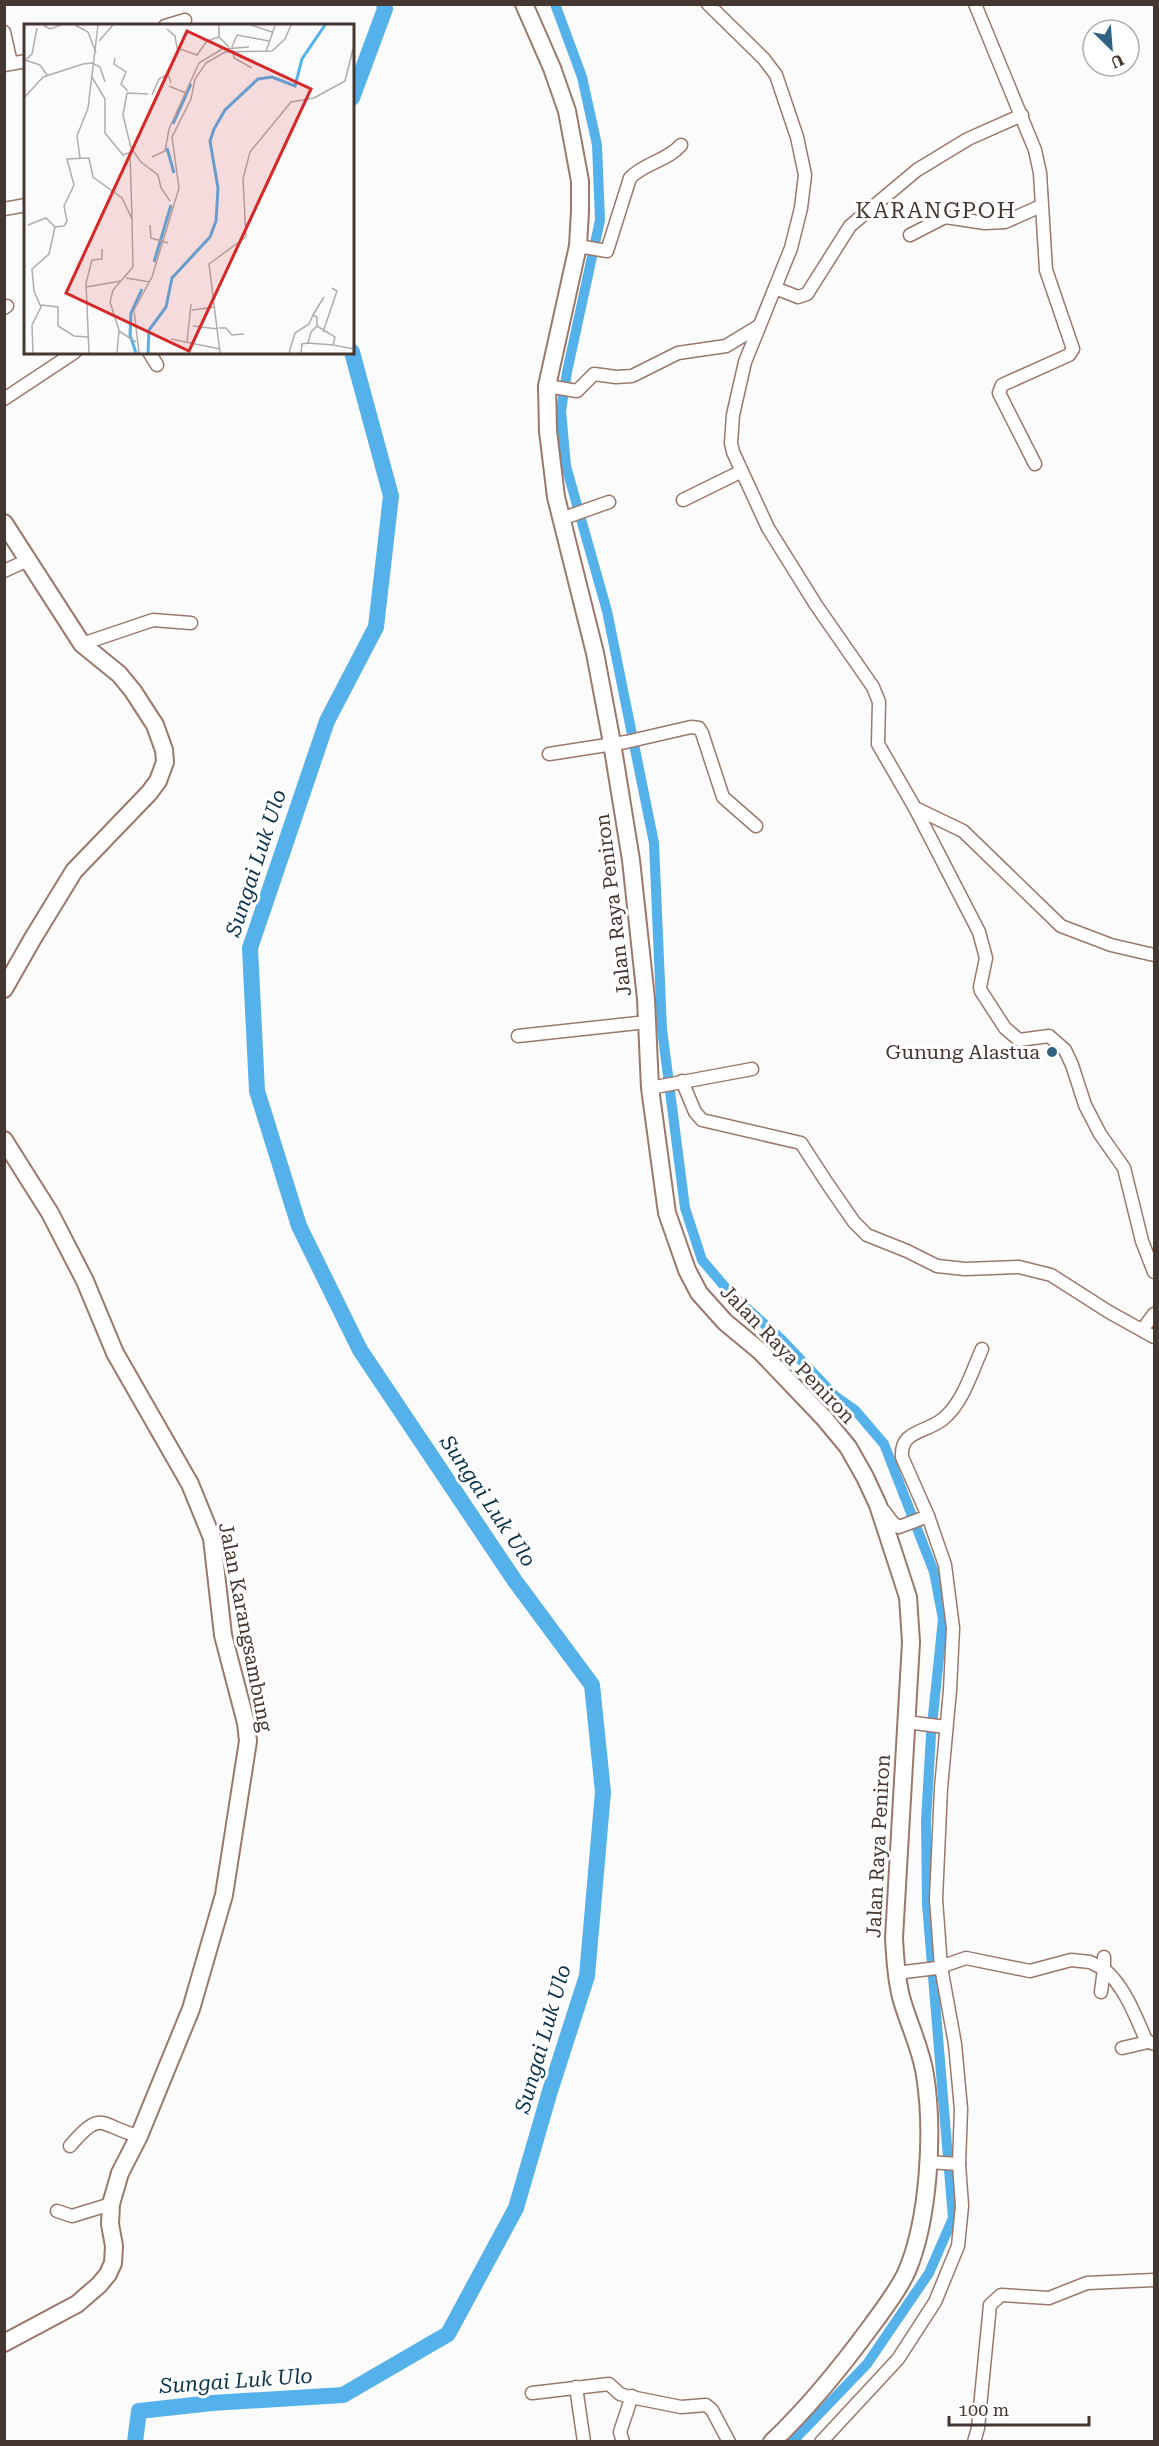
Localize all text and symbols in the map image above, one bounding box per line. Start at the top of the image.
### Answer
north arrow [1081,18,1141,78]
inset map [24,24,354,354]
text: U [1108,50,1127,72]
district label: KARANGPOH [855,198,1017,223]
water label: Sungai Luk Ulo [221,786,291,941]
street label: Jalan Raya Peniron [590,812,636,998]
place label: Gunung Alastua [885,1040,1040,1064]
marker: Gunung Alastua [1045,1045,1059,1059]
street label: Jalan Raya Peniron [716,1280,861,1429]
water label: Sungai Luk Ulo [435,1430,541,1571]
street label: Jalan Karangsambung [214,1520,278,1734]
street label: Jalan Raya Peniron [861,1753,895,1938]
water label: Sungai Luk Ulo [510,1962,576,2117]
water label: Sungai Luk Ulo [158,2364,313,2398]
scale bar [949,2389,1088,2427]
text: 100 m [958,2399,1009,2420]

